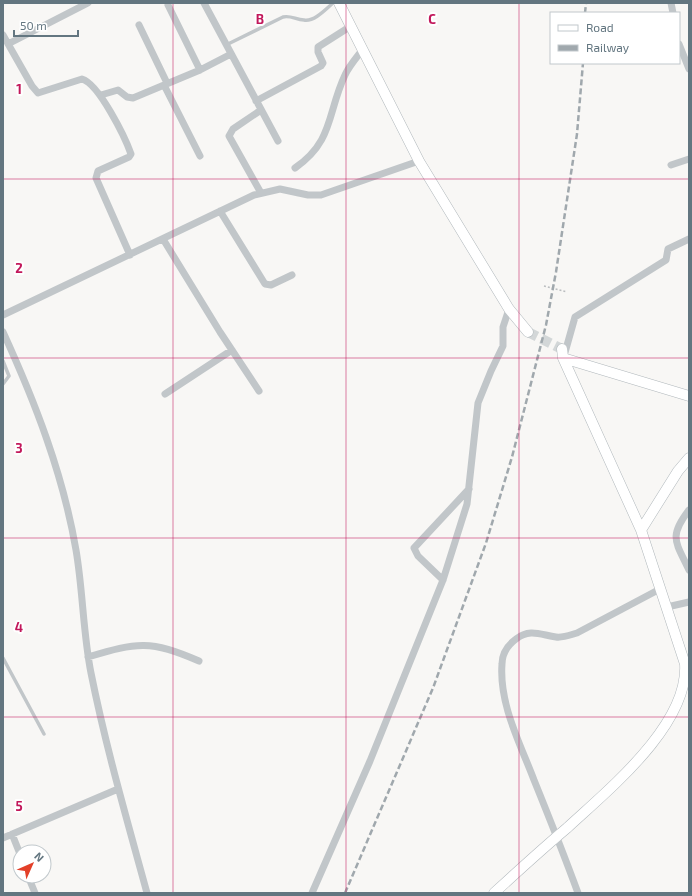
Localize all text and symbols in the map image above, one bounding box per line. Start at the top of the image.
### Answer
text: B [256,11,264,27]
text: C [428,11,436,27]
scale bar [14,12,78,38]
legend [550,12,680,64]
text: 50 m [20,18,47,32]
text: Road [586,20,614,34]
text: Railway [586,40,630,54]
text: 1 [16,81,22,97]
text: 2 [15,260,23,276]
text: 3 [15,440,23,456]
text: 4 [15,619,23,635]
text: 5 [15,798,23,814]
north arrow [12,844,52,884]
text: N [32,849,47,864]

